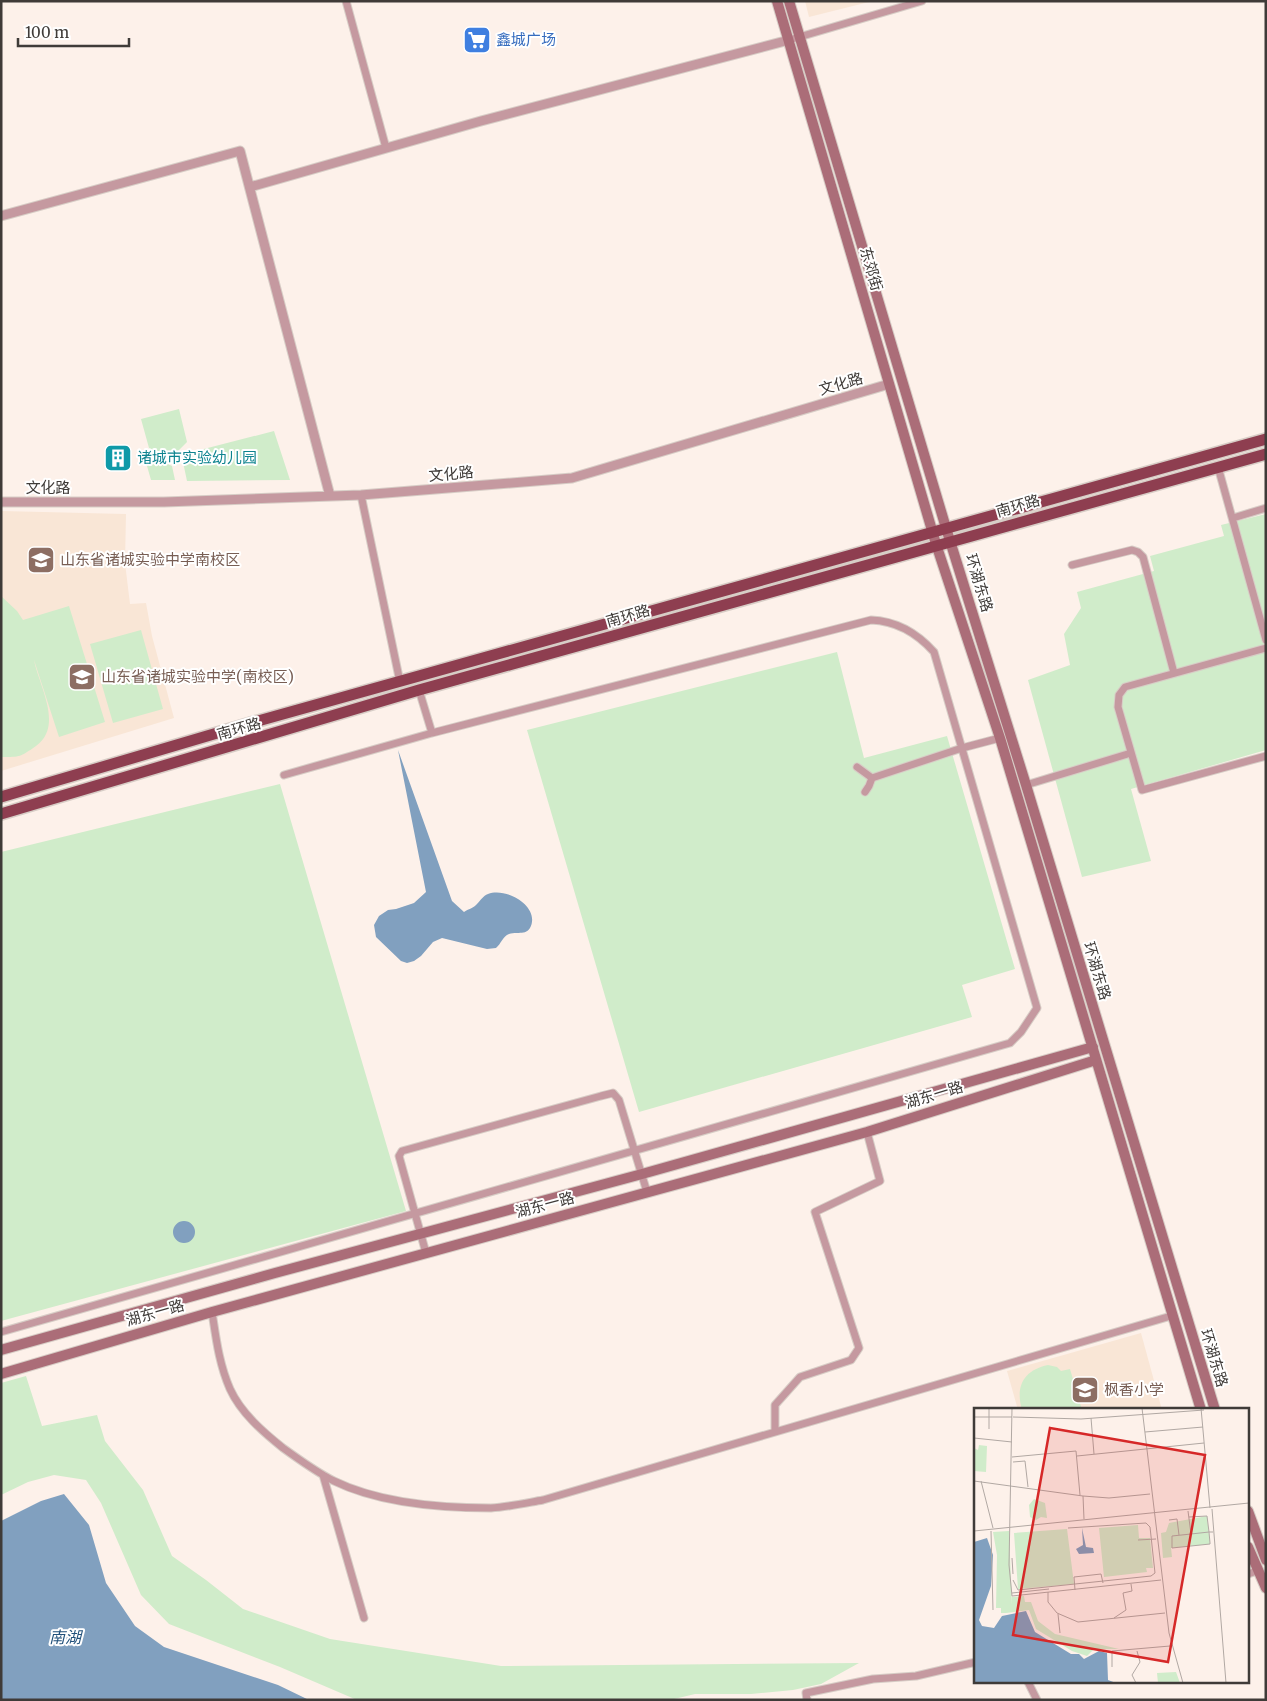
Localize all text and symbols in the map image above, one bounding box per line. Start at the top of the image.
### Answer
scale bar [18,15,129,47]
text: 100 m [25,23,69,42]
supermarket icon: 鑫城广场 [462,25,492,55]
place label: 鑫城广场 [496,30,556,49]
street label: 东郊街 [856,245,887,293]
street label: 文化路 [817,368,865,399]
building icon: 诸城市实验幼儿园 [103,443,133,473]
place label: 诸城市实验幼儿园 [137,448,257,467]
street label: 文化路 [428,462,474,485]
street label: 文化路 [25,478,71,497]
street label: 南环路 [994,490,1042,521]
school or university icon: 山东省诸城实验中学南校区 [26,545,56,575]
place label: 山东省诸城实验中学南校区 [60,550,240,569]
street label: 环湖东路 [962,551,997,614]
street label: 南环路 [604,600,652,631]
school or university icon: 山东省诸城实验中学(南校区) [67,662,97,692]
place label: 山东省诸城实验中学(南校区) [101,667,294,686]
street label: 南环路 [215,713,263,744]
street label: 环湖东路 [1080,939,1115,1002]
street label: 湖东一路 [902,1077,965,1112]
street label: 湖东一路 [513,1188,576,1221]
street label: 湖东一路 [123,1295,186,1330]
street label: 环湖东路 [1197,1326,1232,1389]
school or university icon: 枫香小学 [1070,1375,1100,1405]
place label: 枫香小学 [1104,1380,1164,1399]
inset map [974,1408,1250,1684]
water label: 南湖 [49,1627,84,1647]

